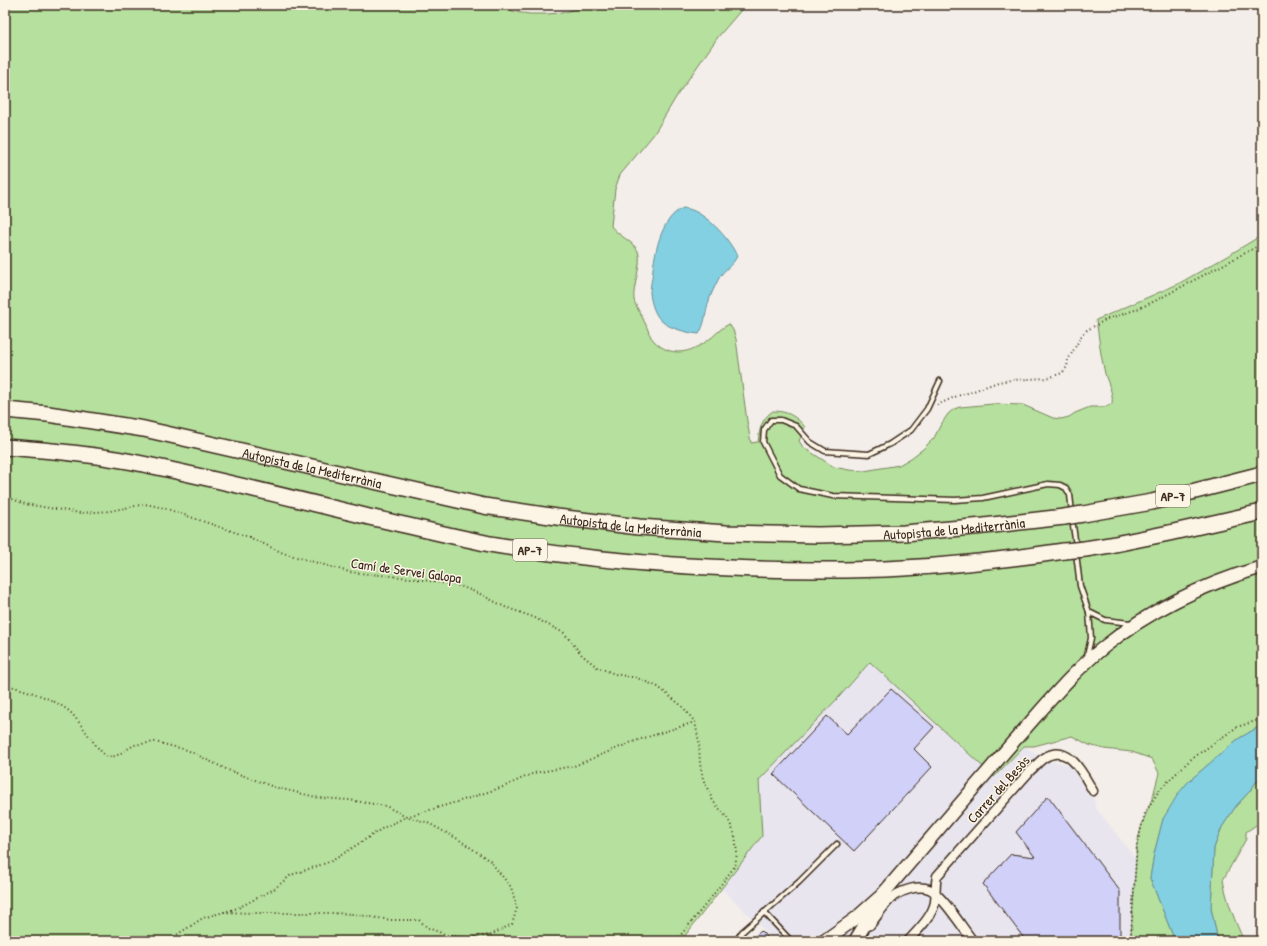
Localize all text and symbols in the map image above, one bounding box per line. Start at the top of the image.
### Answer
street label: Autopista de la Mediterrània [241,442,384,492]
road number: AP-7 [1156,485,1190,507]
street label: Autopista de la Mediterrània [559,508,703,541]
street label: Autopista de la Mediterrània [883,512,1026,543]
road number: AP-7 [513,539,547,561]
street label: Camí de Servei Galopa [349,553,463,588]
street label: Carrer del Besòs [962,751,1034,827]

